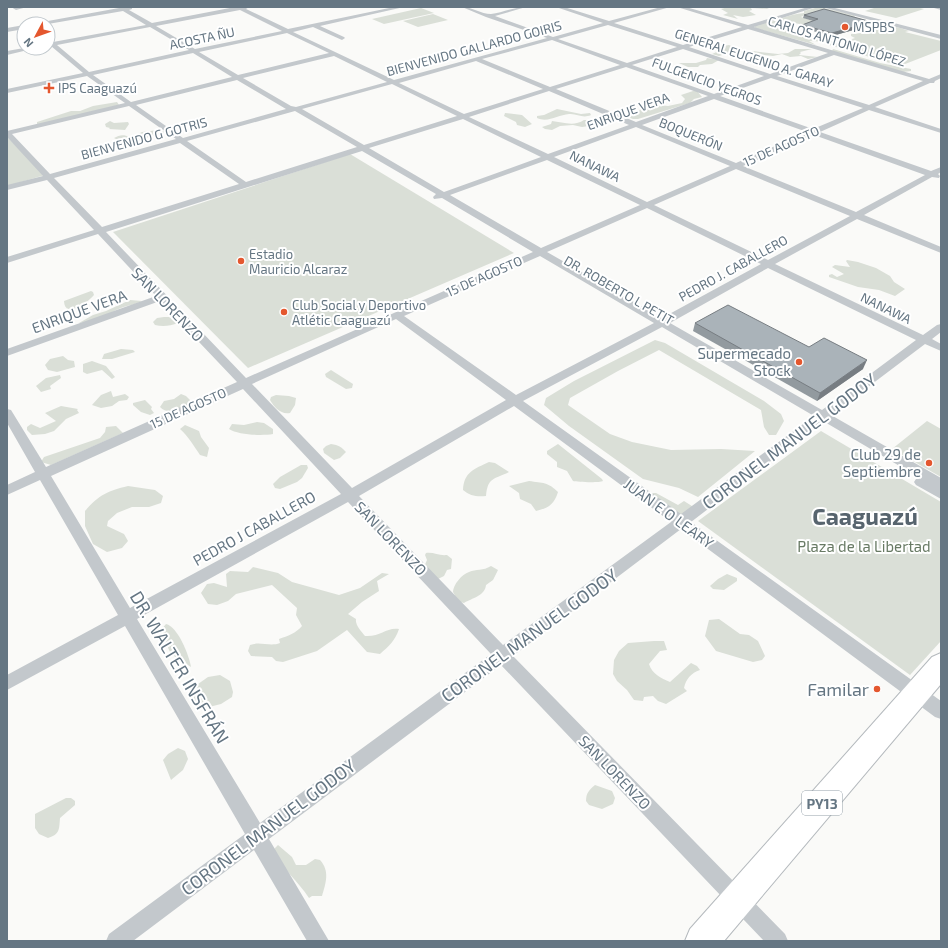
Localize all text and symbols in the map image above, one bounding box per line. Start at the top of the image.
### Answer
street label: CARLOS ANTONIO LÓPEZ [766,11,908,70]
north arrow [16,16,56,56]
street label: BIENVENIDO GALLARDO GOIRIS [385,17,563,79]
place label: MSPBS [853,19,895,35]
marker: MSPBS [840,22,850,32]
street label: ACOSTA ÑU [168,23,236,53]
street label: GENERAL EUGENIO A. GARAY [673,25,836,91]
text: N [21,36,36,50]
street label: FULGENCIO YEGROS [650,54,764,108]
place label: IPS Caaguazú [58,80,137,96]
marker: IPS Caaguazú [43,82,55,94]
street label: ENRIQUE VERA [585,89,671,133]
street label: BIENVENIDO G GOTRIS [79,113,209,163]
street label: BOQUERÓN [657,113,726,154]
street label: 15 DE AGOSTO [740,122,822,170]
street label: NANAWA [567,147,623,185]
street label: PEDRO J. CABALLERO [676,231,790,305]
place label: Estadio Mauricio Alcaraz [249,246,347,277]
street label: 15 DE AGOSTO [443,252,525,300]
street label: DR. ROBERTO L PETIT [561,252,677,328]
marker: Estadio Mauricio Alcaraz [236,256,246,266]
street label: SAN LORENZO [128,263,208,345]
street label: ENRIQUE VERA [29,285,130,337]
street label: NANAWA [858,289,914,327]
place label: Club Social y Deportivo Atlétic Caaguazú [292,297,426,328]
marker: Club Social y Deportivo Atlétic Caaguazú [279,307,289,317]
place label: Supermecado Stock [697,344,791,379]
marker: Supermecado Stock [794,357,804,367]
street label: CORONEL MANUEL GODOY [697,368,881,514]
street label: 15 DE AGOSTO [147,384,229,432]
place label: Club 29 de Septiembre [843,445,921,480]
marker: Club 29 de Septiembre [924,458,934,468]
street label: JUAN E O LEARY [621,474,718,552]
street label: PEDRO J CABALLERO [189,487,319,569]
street label: SAN LORENZO [351,497,431,579]
district label: Caaguazú [812,502,918,530]
park label: Plaza de la Libertad [797,537,931,555]
street label: CORONEL MANUEL GODOY [436,563,622,706]
street label: DR. WALTER INSFRÁN [126,587,234,747]
place label: Familar [807,678,869,700]
marker: Familar [872,684,882,694]
street label: SAN LORENZO [575,731,655,813]
street label: CORONEL MANUEL GODOY [176,754,360,900]
road number: PY13 [802,791,842,815]

